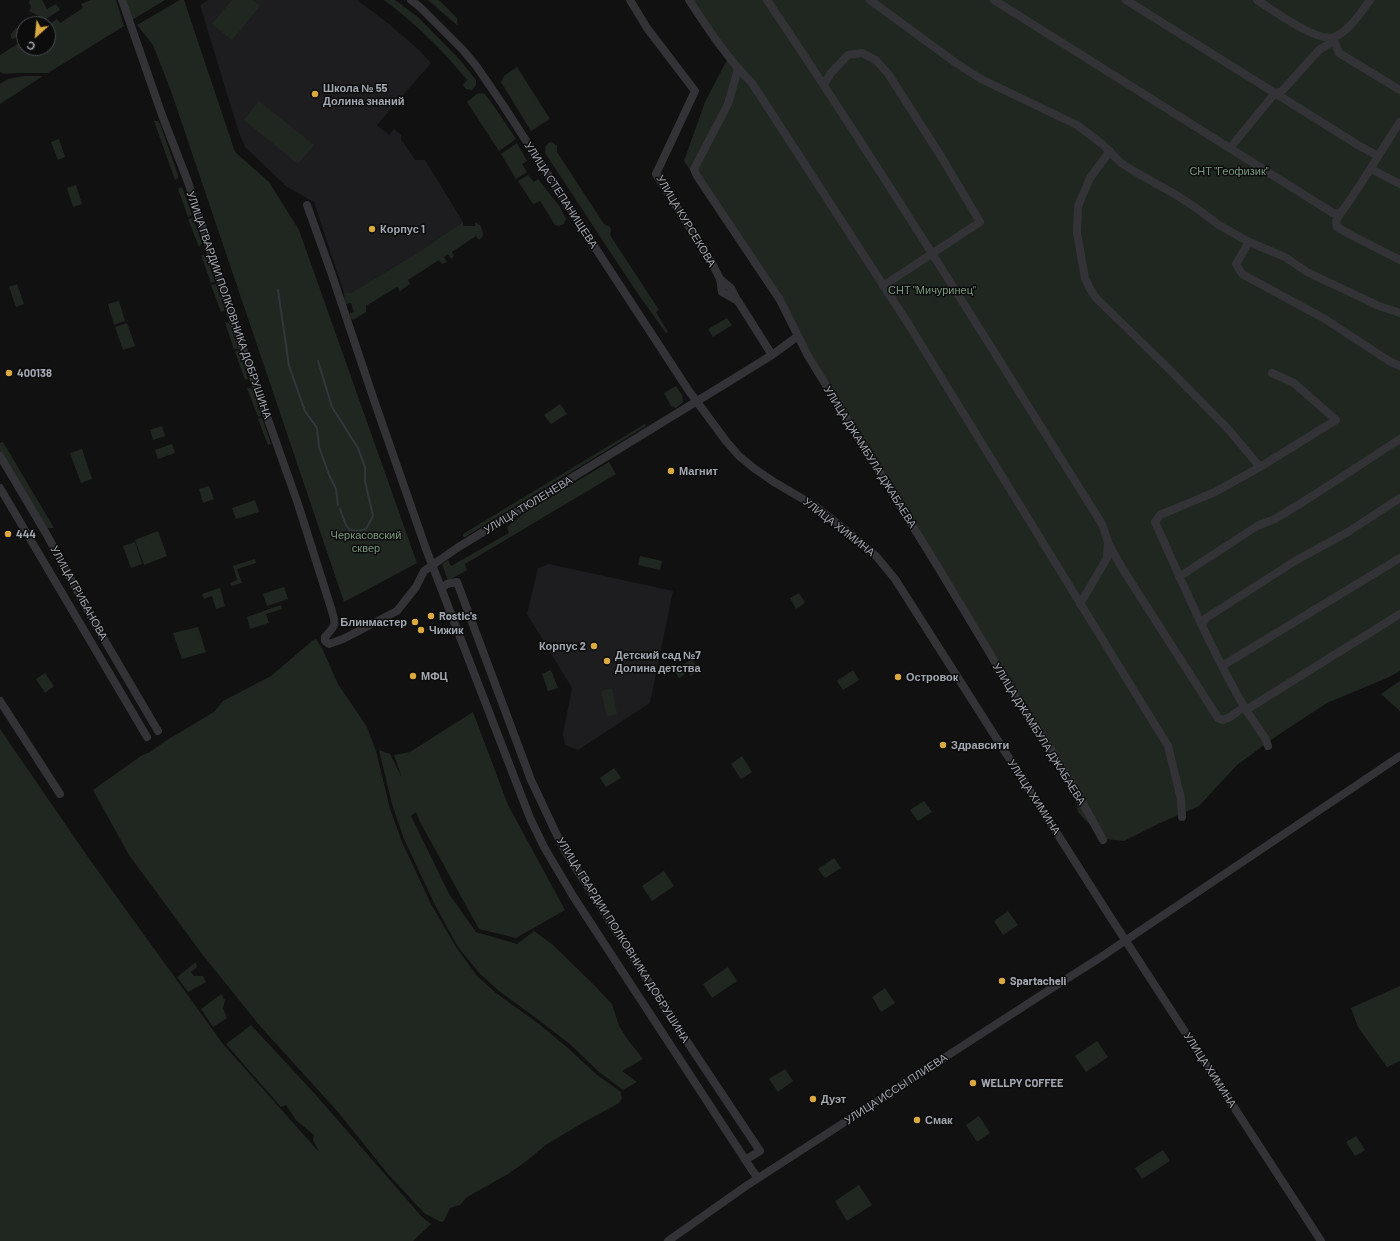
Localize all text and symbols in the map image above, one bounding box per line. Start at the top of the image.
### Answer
north arrow [16,16,56,56]
text: С [24,39,37,54]
place label: Школа № 55 Долина знаний [323,81,405,107]
marker: Школа № 55 Долина знаний [310,89,320,99]
street label: УЛИЦА СТЕПАНИЩЕВА [522,139,600,251]
park label: СНТ "Геофизик" [1189,164,1269,178]
street label: УЛИЦА КУРСЕКОВА [653,173,719,269]
street label: УЛИЦА ГВАРДИИ ПОЛКОВНИКА ДОБРУШИНА [184,189,274,421]
place label: Корпус 1 [380,222,425,236]
marker: Корпус 1 [367,224,377,234]
park label: СНТ "Мичуринец" [888,283,976,297]
place label: 400138 [17,366,52,380]
marker: 400138 [4,368,14,378]
street label: УЛИЦА ДЖАМБУЛА ДЖАБАЕВА [821,384,919,530]
place label: Магнит [679,464,718,478]
marker: Магнит [666,466,676,476]
street label: УЛИЦА ТЮЛЕНЕВА [481,473,575,537]
street label: УЛИЦА ХИМИНА [801,495,877,559]
place label: 444 [16,527,36,541]
park label: Черкасовский сквер [331,528,401,554]
marker: 444 [3,529,13,539]
street label: УЛИЦА ГРИБАНОВА [48,544,110,642]
place label: Rostic's [439,609,477,623]
marker: Rostic's [426,611,436,621]
place label: Блинмастер [340,615,407,629]
marker: Блинмастер [410,617,420,627]
place label: Чижик [429,623,464,637]
marker: Чижик [416,625,426,635]
place label: Корпус 2 [539,639,586,653]
marker: Корпус 2 [589,641,599,651]
place label: Детский сад №7 Долина детства [615,648,701,674]
marker: Детский сад №7 Долина детства [602,656,612,666]
street label: УЛИЦА ДЖАМБУЛА ДЖАБАЕВА [990,661,1088,807]
place label: МФЦ [421,669,448,683]
place label: Островок [906,670,958,684]
marker: МФЦ [408,671,418,681]
marker: Островок [893,672,903,682]
place label: Здравсити [951,738,1009,752]
marker: Здравсити [938,740,948,750]
street label: УЛИЦА ХИМИНА [1005,757,1063,837]
street label: УЛИЦА ГВАРДИИ ПОЛКОВНИКА ДОБРУШИНА [554,835,692,1045]
place label: Spartacheli [1010,974,1066,988]
marker: Spartacheli [997,976,1007,986]
street label: УЛИЦА ХИМИНА [1181,1030,1239,1110]
street label: УЛИЦА ИССЫ ПЛИЕВА [842,1051,950,1127]
place label: WELLPY COFFEE [981,1076,1063,1090]
marker: WELLPY COFFEE [968,1078,978,1088]
place label: Дуэт [821,1092,846,1106]
marker: Дуэт [808,1094,818,1104]
place label: Смак [925,1113,953,1127]
marker: Смак [912,1115,922,1125]

